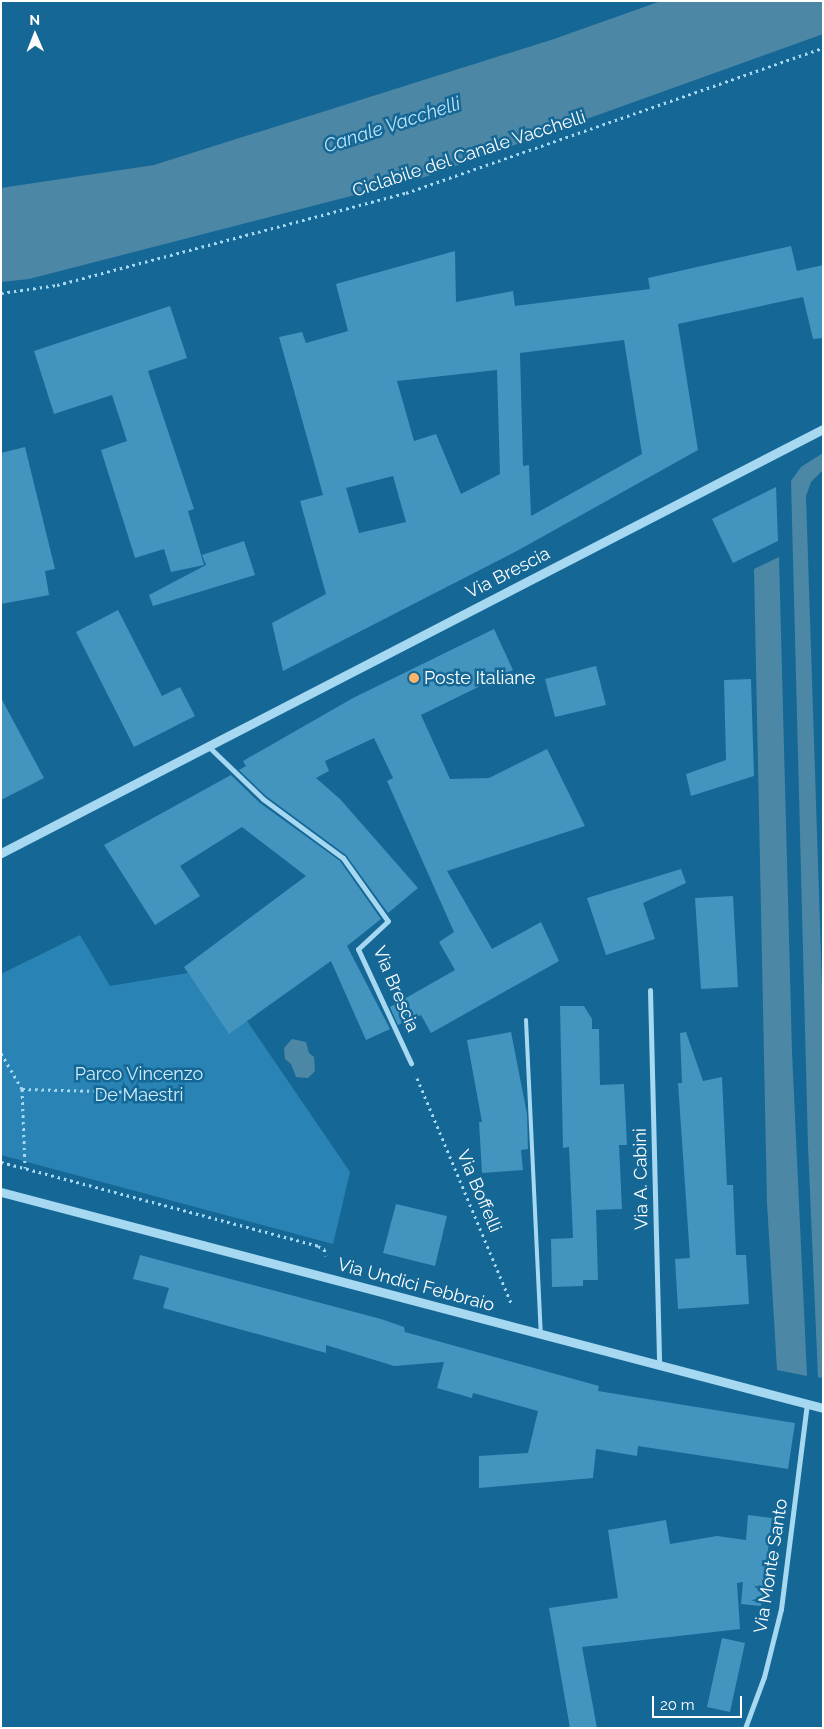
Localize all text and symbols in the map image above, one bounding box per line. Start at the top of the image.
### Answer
north arrow [10,10,60,60]
text: N [29,12,40,28]
water label: Canale Vacchelli [320,92,464,158]
street label: Ciclabile del Canale Vacchelli [349,106,589,202]
street label: Via Brescia [462,543,554,603]
place label: Poste Italiane [424,667,535,689]
marker: Poste Italiane [408,672,420,684]
street label: Via Brescia [368,943,424,1035]
park label: Parco Vincenzo De Maestri [75,1064,203,1106]
street label: Via A. Cabini [629,1128,653,1230]
street label: Via Boffelli [452,1146,506,1236]
street label: Via Undici Febbraio [335,1254,497,1316]
street label: Via Monte Santo [750,1497,792,1635]
scale bar [654,1686,744,1718]
text: 20 m [660,1696,695,1714]

